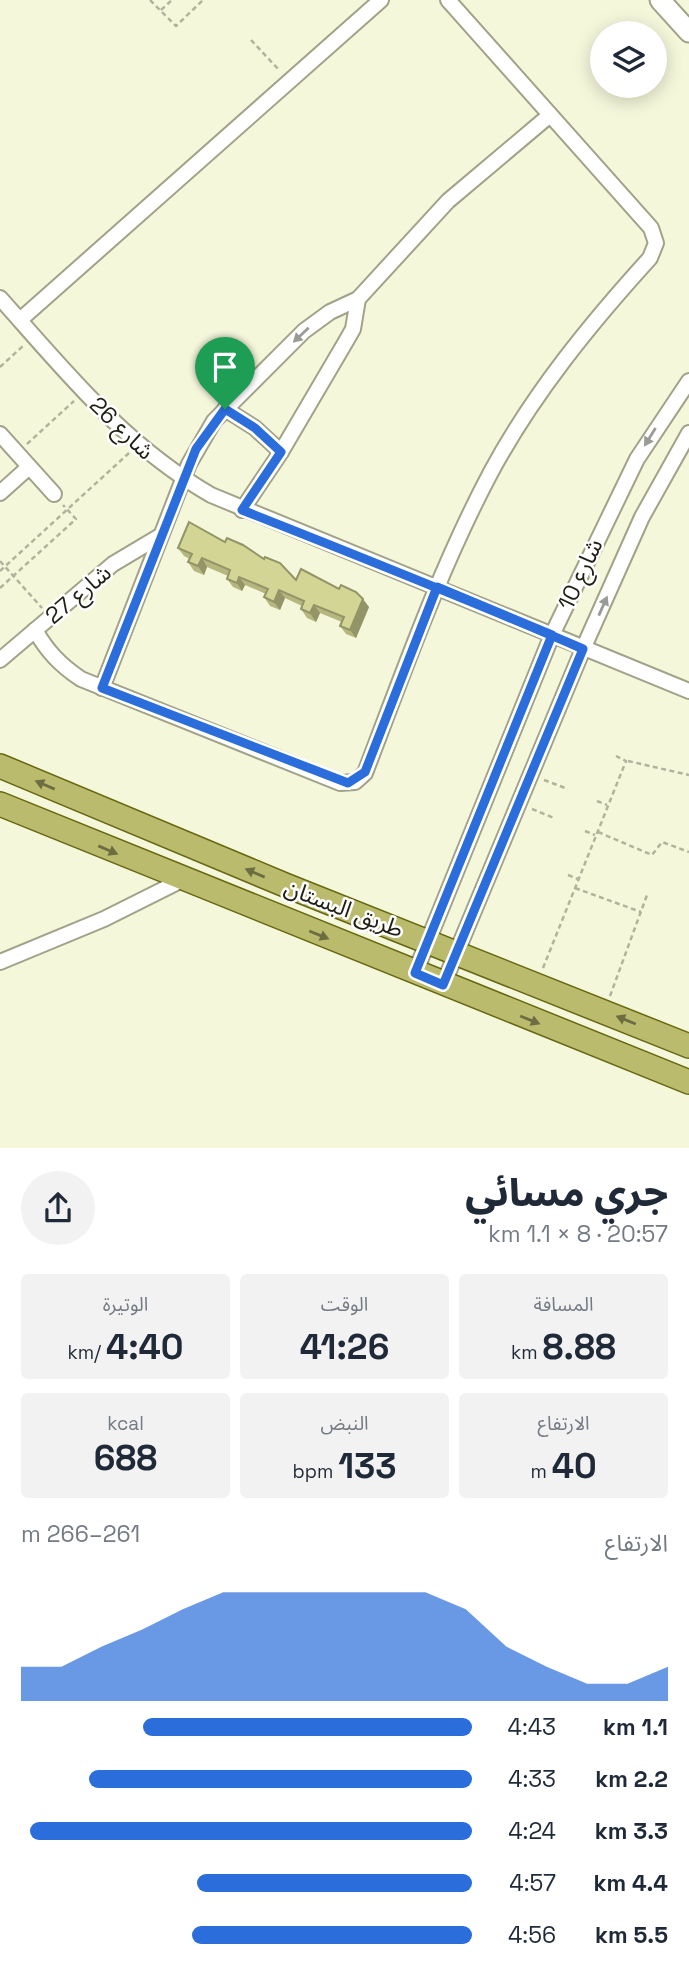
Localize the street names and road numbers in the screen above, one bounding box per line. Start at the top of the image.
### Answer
street label: شارع 26 [82,390,161,468]
street label: شارع 10 [551,534,611,615]
street label: شارع 27 [39,558,119,632]
street label: طريق البستان [280,872,408,944]

